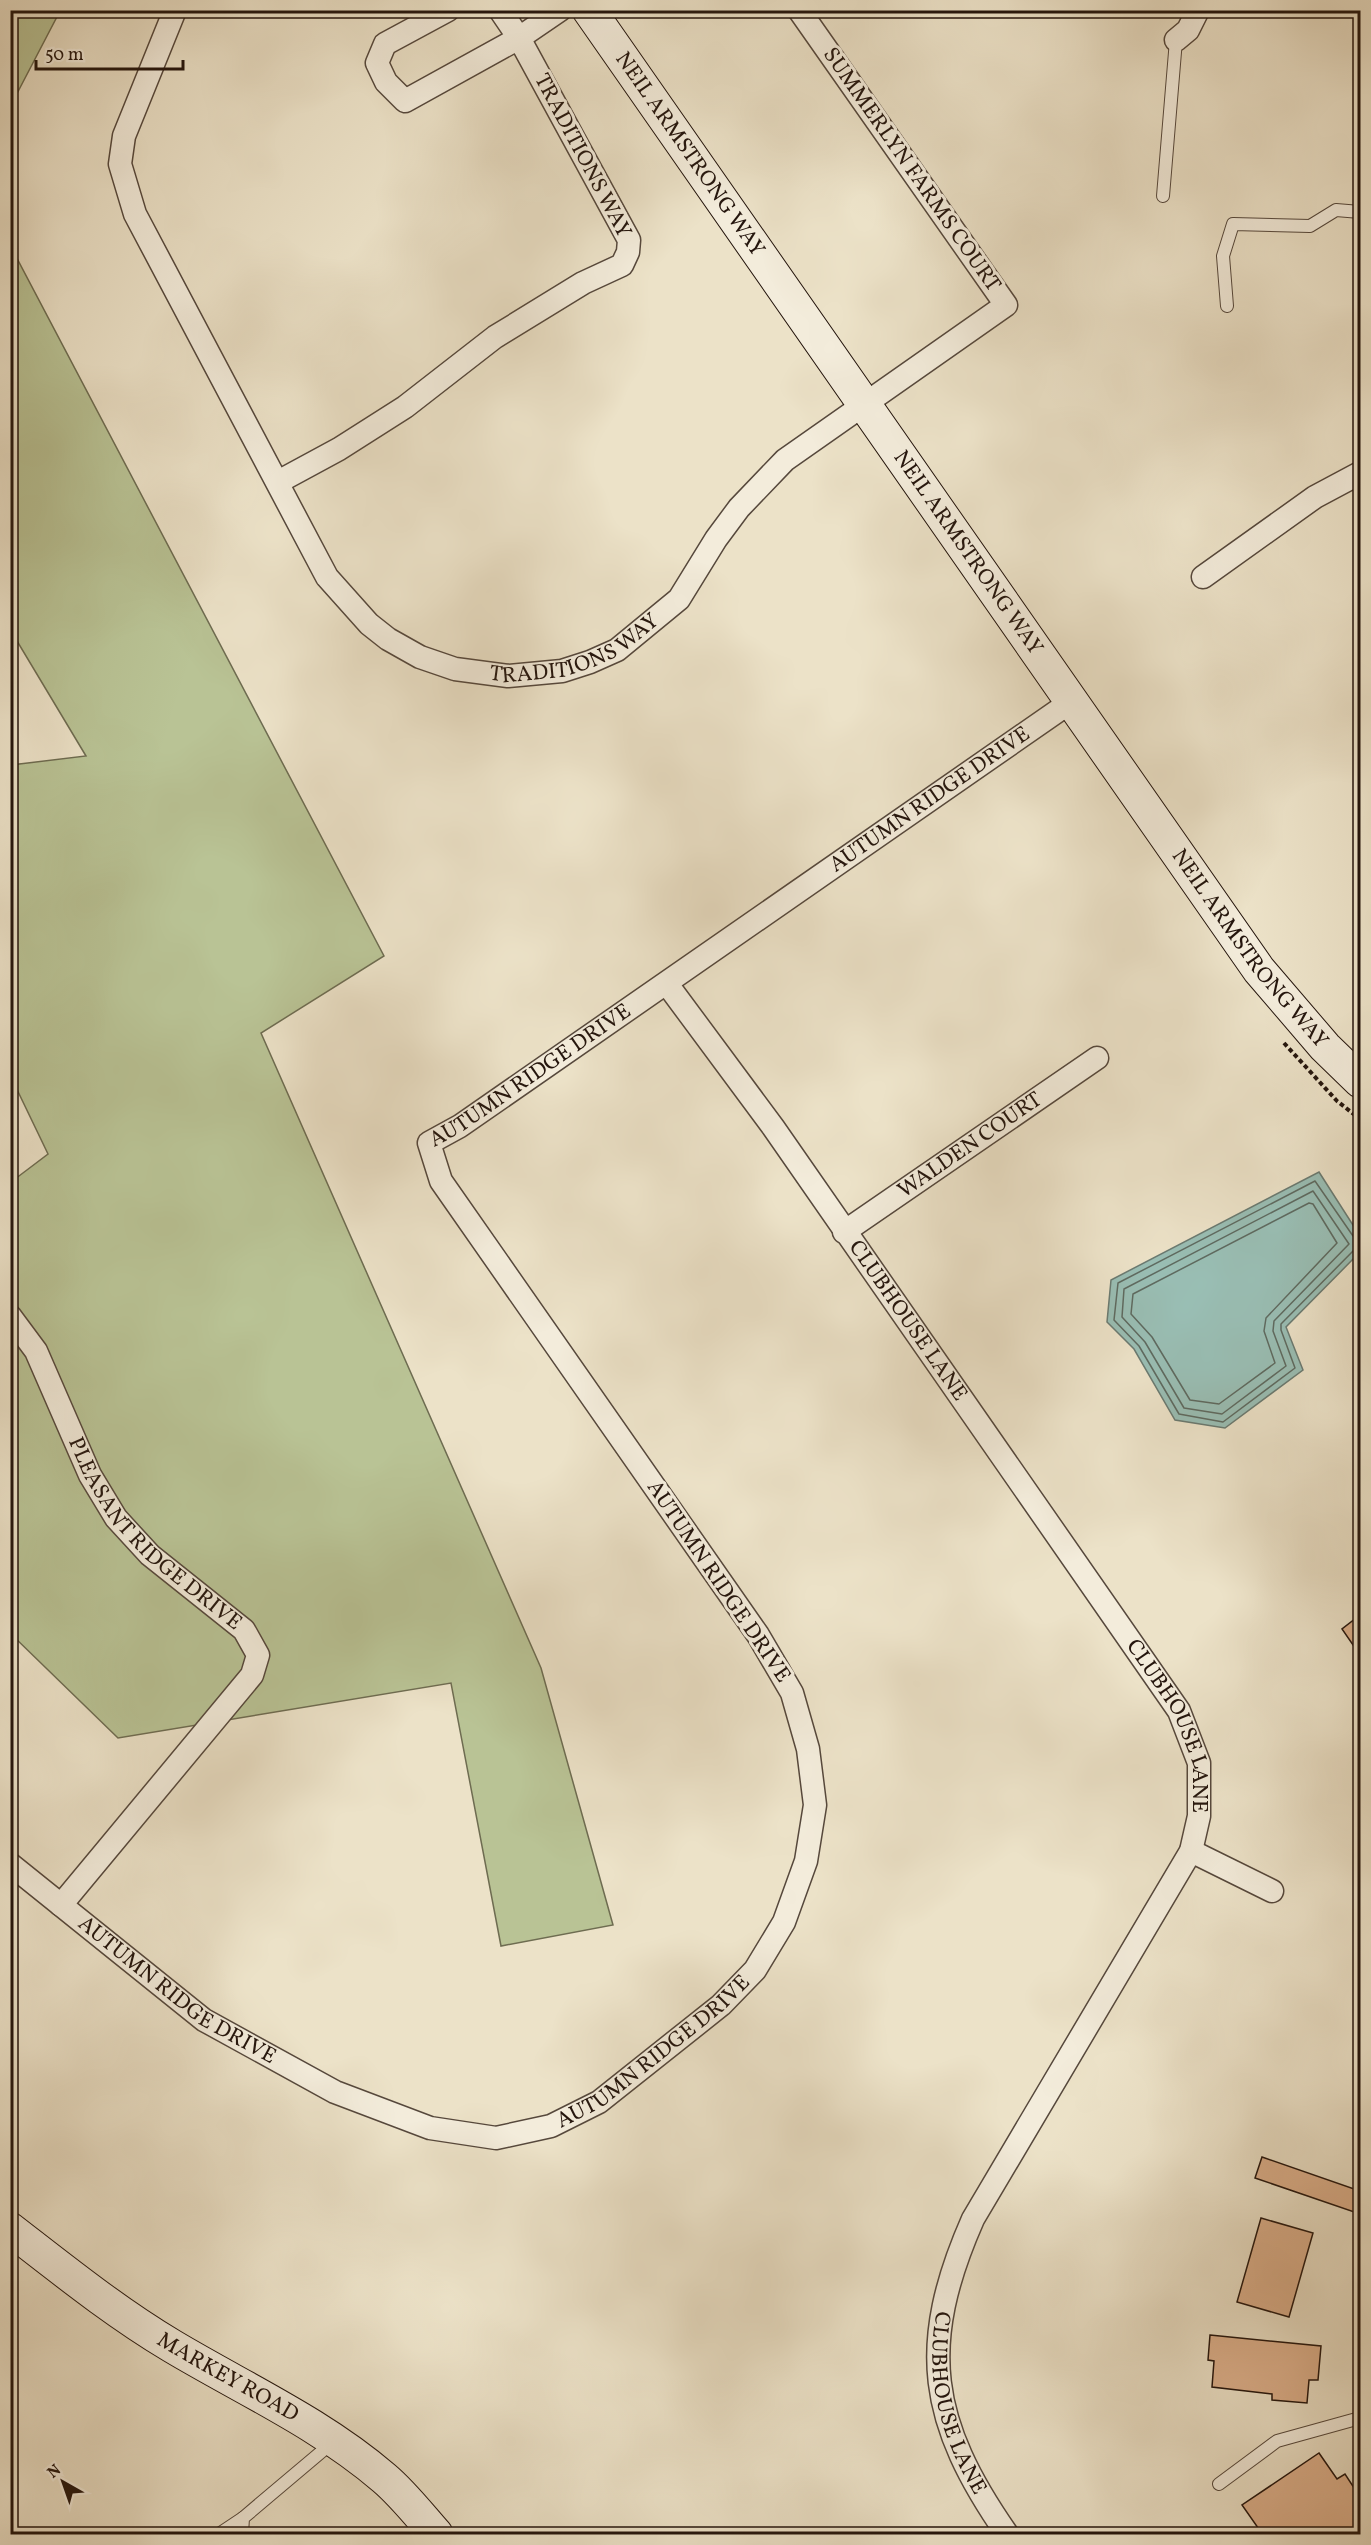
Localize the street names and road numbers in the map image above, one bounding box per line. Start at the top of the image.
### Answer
street label: SUMMERLYN FARMS COURT [815,41,1008,299]
street label: NEIL ARMSTRONG WAY [607,46,772,263]
street label: TRADITIONS WAY [526,68,638,244]
street label: NEIL ARMSTRONG WAY [885,444,1050,662]
street label: TRADITIONS WAY [488,606,666,692]
street label: AUTUMN RIDGE DRIVE [823,719,1037,880]
street label: NEIL ARMSTRONG WAY [1164,843,1335,1055]
street label: AUTUMN RIDGE DRIVE [424,996,637,1155]
street label: WALDEN COURT [892,1085,1049,1206]
street label: CLUBHOUSE LANE [841,1234,975,1408]
street label: PLEASANT RIDGE DRIVE [60,1432,249,1638]
street label: AUTUMN RIDGE DRIVE [639,1475,797,1689]
street label: CLUBHOUSE LANE [1118,1633,1215,1813]
street label: AUTUMN RIDGE DRIVE [71,1909,282,2072]
street label: AUTUMN RIDGE DRIVE [551,1968,758,2136]
street label: CLUBHOUSE LANE [923,2309,994,2500]
street label: MARKEY ROAD [151,2325,305,2430]

